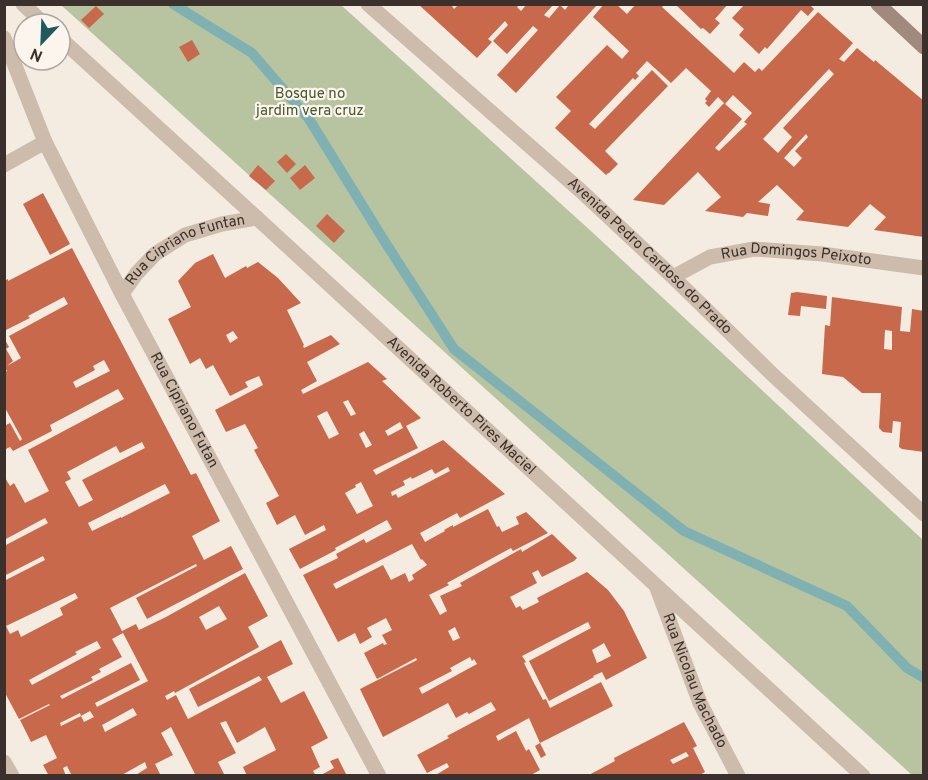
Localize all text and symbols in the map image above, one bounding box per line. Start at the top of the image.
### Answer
north arrow [12,12,72,72]
text: N [28,43,46,65]
park label: Bosque no jardim vera cruz [255,85,364,121]
street label: Avenida Pedro Cardoso do Prado [563,174,736,339]
street label: Rua Cipriano Funtan [122,211,247,289]
street label: Rua Domingos Peixoto [719,239,873,270]
street label: Avenida Roberto Pires Maciel [382,332,539,479]
street label: Rua Cipriano Futan [145,349,223,471]
street label: Rua Nicolau Machado [658,611,731,751]

